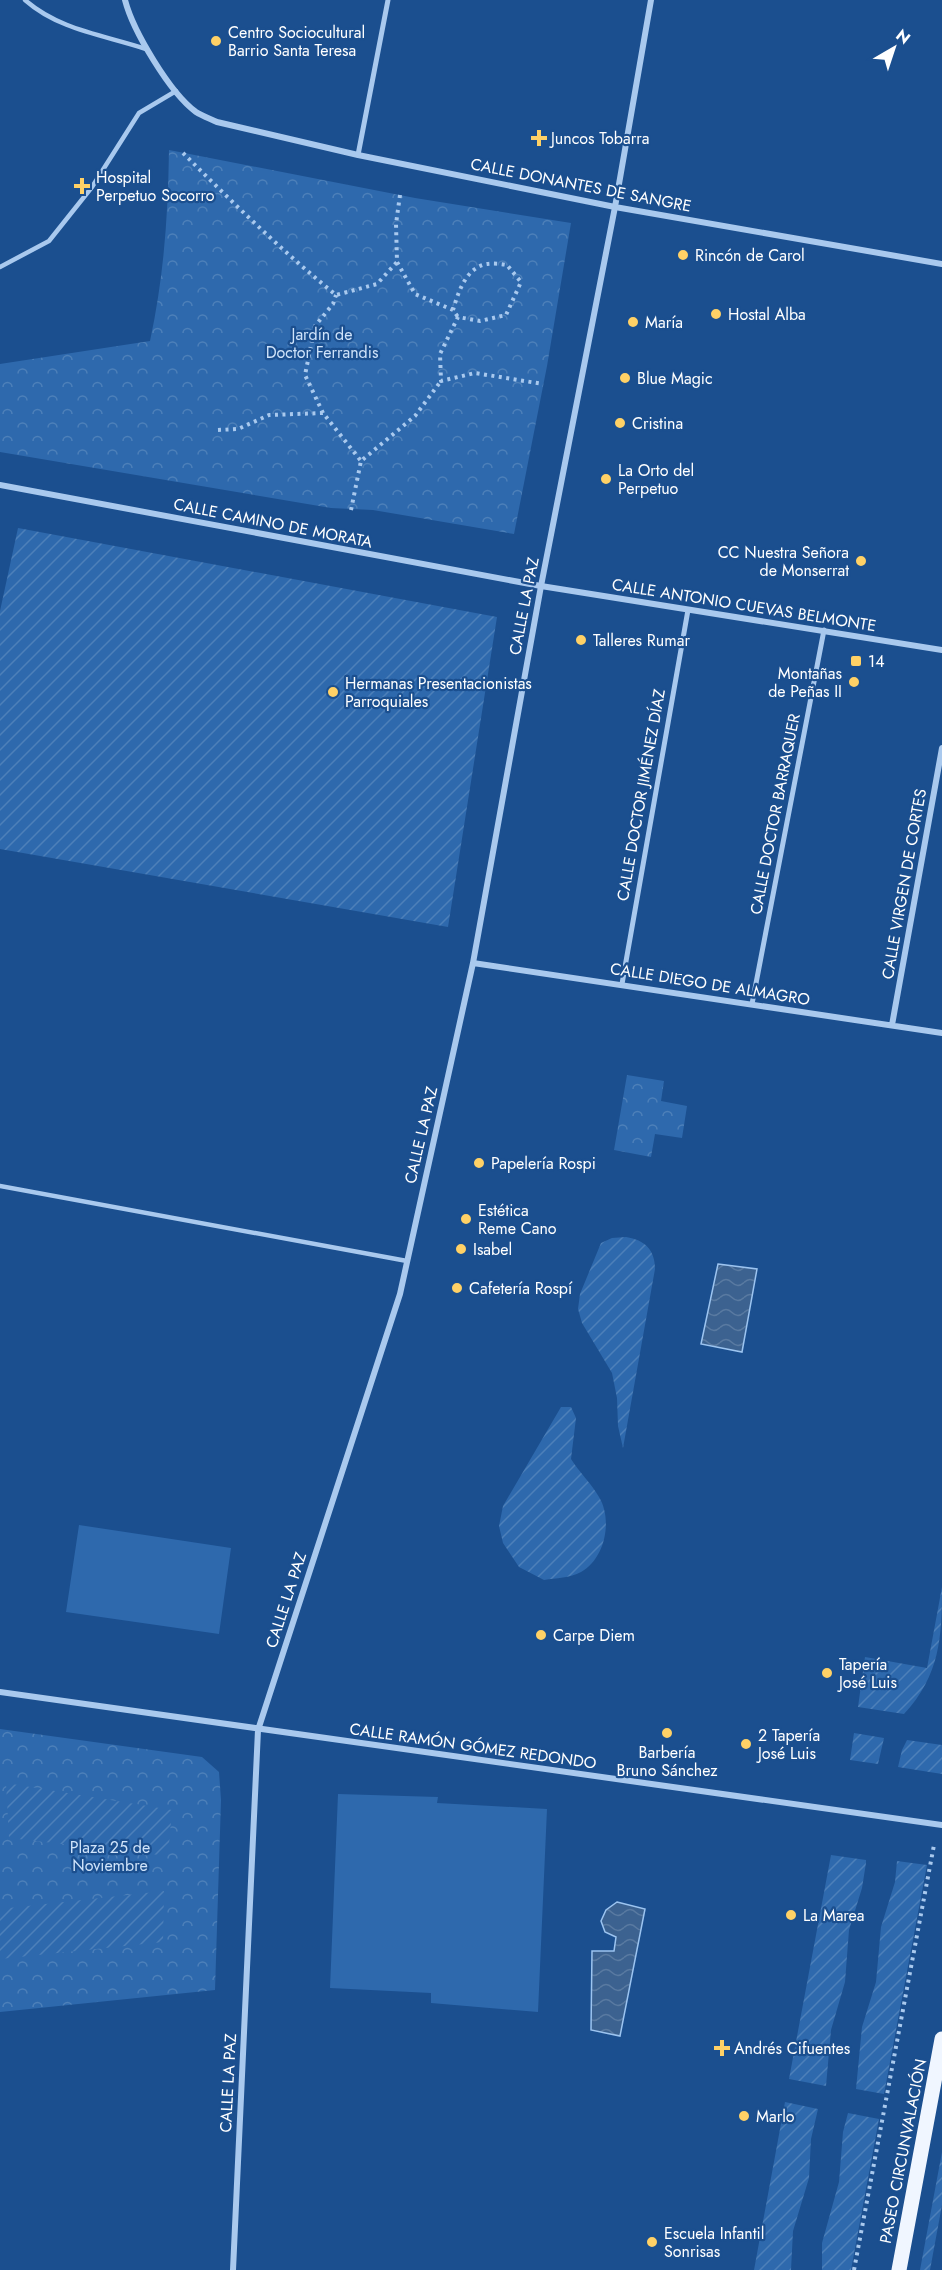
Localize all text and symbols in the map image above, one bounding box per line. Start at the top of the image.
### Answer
north arrow [864,18,924,78]
place label: Centro Sociocultural Barrio Santa Teresa [228,21,365,62]
text: N [891,24,915,50]
marker: Centro Sociocultural Barrio Santa Teresa [209,34,223,48]
place label: Juncos Tobarra [549,127,649,150]
marker: Juncos Tobarra [532,131,546,145]
street label: CALLE DONANTES DE SANGRE [469,152,693,218]
place label: Hospital Perpetuo Socorro [96,166,215,207]
marker: Hospital Perpetuo Socorro [73,177,91,195]
place label: Rincón de Carol [695,244,805,267]
marker: Rincón de Carol [676,248,690,262]
place label: Hostal Alba [728,303,806,326]
marker: Hostal Alba [709,307,723,321]
place label: María [645,311,683,334]
marker: María [626,315,640,329]
park label: Jardín de Doctor Ferrandis [266,323,378,364]
place label: Blue Magic [637,367,713,390]
marker: Blue Magic [618,371,632,385]
place label: Cristina [632,412,683,435]
marker: Cristina [613,416,627,430]
place label: La Orto del Perpetuo [618,459,694,500]
marker: La Orto del Perpetuo [599,472,613,486]
street label: CALLE CAMINO DE MORATA [172,492,375,554]
place label: CC Nuestra Señora de Monserrat [718,541,849,582]
marker: CC Nuestra Señora de Monserrat [854,554,868,568]
street label: CALLE LA PAZ [503,555,545,657]
street label: CALLE ANTONIO CUEVAS BELMONTE [610,573,878,637]
place label: Talleres Rumar [593,629,690,652]
marker: Talleres Rumar [574,633,588,647]
place label: 14 [868,650,885,673]
marker: 14 [849,654,863,668]
place label: Montañas de Peñas II [768,662,842,703]
place label: Hermanas Presentacionistas Parroquiales [345,672,532,713]
marker: Montañas de Peñas II [847,675,861,689]
marker: Hermanas Presentacionistas Parroquiales [326,685,340,699]
street label: CALLE DOCTOR JIMÉNEZ DÍAZ [611,687,671,903]
street label: CALLE DOCTOR BARRAQUER [744,712,806,916]
street label: CALLE VIRGEN DE CORTES [876,787,932,981]
street label: CALLE DIEGO DE ALMAGRO [608,957,812,1011]
street label: CALLE LA PAZ [399,1084,443,1186]
place label: Papelería Rospi [491,1152,596,1175]
marker: Papelería Rospi [472,1156,486,1170]
place label: Estética Reme Cano [478,1199,557,1240]
marker: Estética Reme Cano [459,1212,473,1226]
place label: Isabel [473,1238,512,1261]
marker: Isabel [454,1242,468,1256]
place label: Cafetería Rospí [469,1277,573,1300]
marker: Cafetería Rospí [450,1281,464,1295]
street label: CALLE LA PAZ [260,1549,312,1651]
place label: Carpe Diem [553,1624,635,1647]
marker: Carpe Diem [534,1628,548,1642]
place label: Tapería José Luis [837,1653,897,1694]
marker: Tapería José Luis [820,1666,834,1680]
street label: CALLE RAMÓN GÓMEZ REDONDO [348,1717,598,1775]
place label: 2 Tapería José Luis [756,1724,820,1765]
marker: Barbería Bruno Sánchez [660,1726,674,1740]
marker: 2 Tapería José Luis [739,1737,753,1751]
place label: Barbería Bruno Sánchez [616,1741,718,1782]
park label: Plaza 25 de Noviembre [70,1836,150,1877]
place label: La Marea [803,1904,865,1927]
marker: La Marea [784,1908,798,1922]
street label: CALLE LA PAZ [214,2033,242,2133]
place label: Andrés Cifuentes [734,2037,850,2060]
marker: Andrés Cifuentes [715,2041,729,2055]
street label: PASEO CIRCUNVALACIÓN [874,2057,932,2245]
place label: Marlo [756,2105,795,2128]
marker: Marlo [737,2109,751,2123]
place label: Escuela Infantil Sonrisas [664,2222,764,2263]
marker: Escuela Infantil Sonrisas [645,2235,659,2249]

